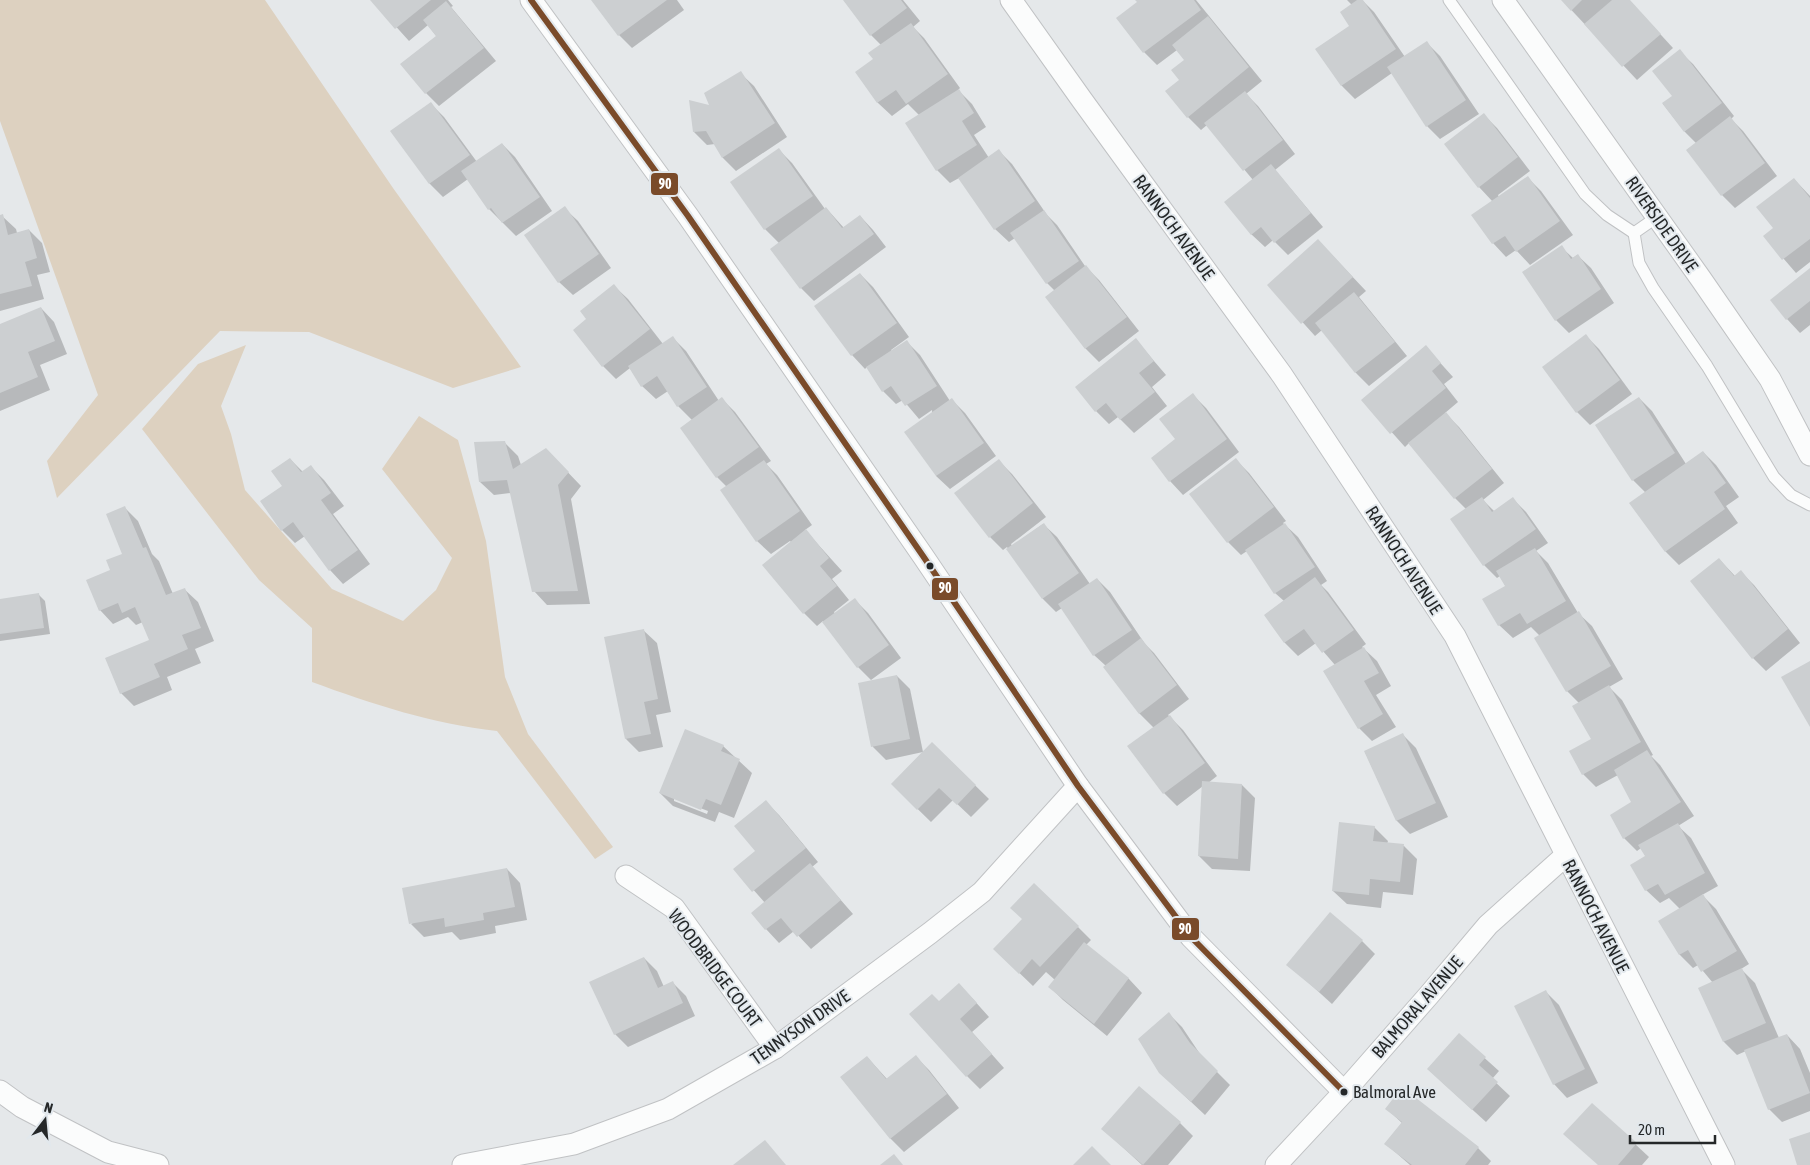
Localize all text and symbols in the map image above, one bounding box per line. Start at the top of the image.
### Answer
street label: RANNOCH AVENUE [1129,170,1219,284]
line badge: 90 [650,172,679,196]
street label: RIVERSIDE DRIVE [1621,172,1703,276]
text: 90 [658,176,672,192]
street label: RANNOCH AVENUE [1361,502,1447,618]
unlabelled marker [925,561,935,571]
line badge: 90 [931,577,959,601]
text: 90 [938,580,952,596]
street label: RANNOCH AVENUE [1558,856,1634,977]
street label: WOODBRIDGE COURT [664,905,766,1031]
line badge: 90 [1171,917,1200,941]
text: 90 [1178,921,1192,937]
street label: BALMORAL AVENUE [1367,952,1467,1062]
street label: TENNYSON DRIVE [746,985,854,1069]
place label: Balmoral Ave [1353,1082,1436,1102]
marker: Balmoral Ave [1339,1087,1349,1097]
north arrow [20,1095,70,1145]
text: N [42,1099,55,1116]
scale bar [1630,1112,1715,1144]
text: 20 m [1638,1121,1665,1138]

